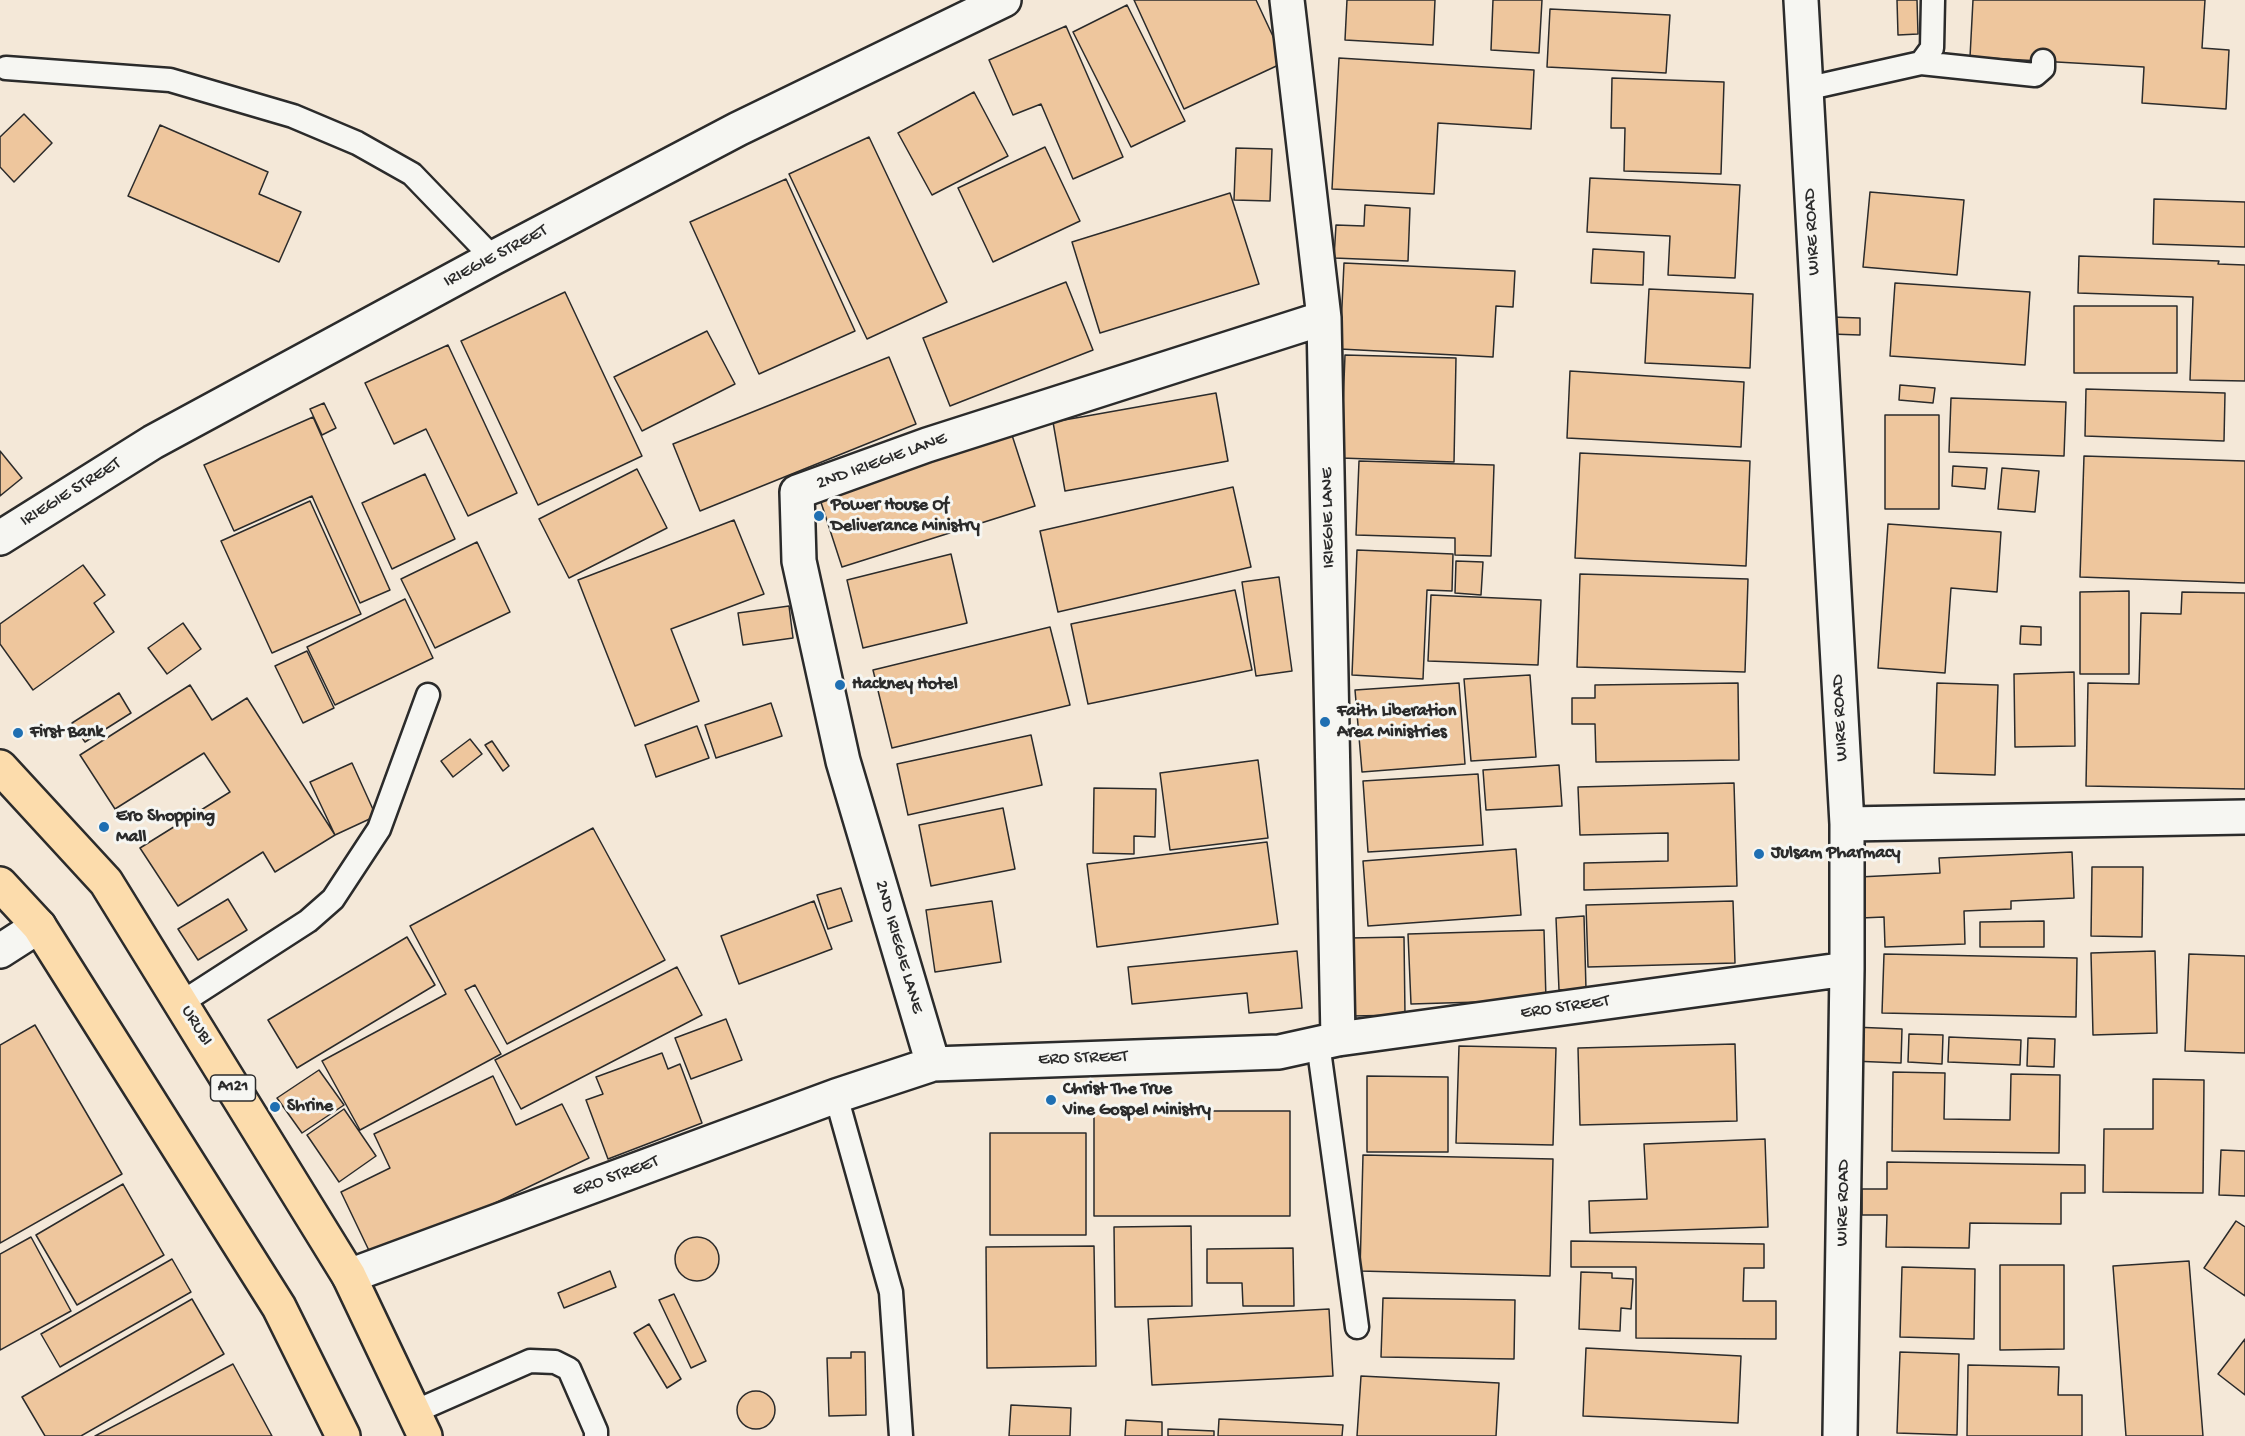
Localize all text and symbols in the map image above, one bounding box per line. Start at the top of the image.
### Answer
street label: WIRE ROAD [1800,188,1826,276]
street label: IRIEGIE STREET [440,221,552,293]
street label: 2ND IRIEGIE LANE [814,428,950,496]
street label: IRIEGIE STREET [17,453,125,533]
street label: IRIEGIE LANE [1317,468,1341,568]
place label: Power House Of Deliverance Ministry [831,495,980,538]
marker: Power House Of Deliverance Ministry [812,509,826,523]
place label: Hackney Hotel [852,674,958,696]
street label: WIRE ROAD [1828,674,1854,762]
marker: Hackney Hotel [833,678,847,692]
place label: Faith Liberation Area Ministries [1337,701,1456,744]
marker: Faith Liberation Area Ministries [1318,715,1332,729]
place label: First Bank [30,722,104,744]
marker: First Bank [11,726,25,740]
place label: Ero Shopping Mall [116,806,215,848]
marker: Ero Shopping Mall [97,820,111,834]
place label: Julsam Pharmacy [1771,843,1900,865]
marker: Julsam Pharmacy [1752,847,1766,861]
street label: 2ND IRIEGIE LANE [869,878,927,1016]
street label: ERO STREET [1519,991,1611,1025]
street label: URUBI [175,1002,217,1050]
street label: ERO STREET [1038,1047,1128,1071]
road number: A121 [210,1075,256,1101]
place label: Christ The True Vine Gospel Ministry [1063,1079,1211,1122]
marker: Christ The True Vine Gospel Ministry [1044,1093,1058,1107]
place label: Shrine [287,1096,333,1118]
marker: Shrine [268,1100,282,1114]
street label: ERO STREET [570,1151,662,1203]
street label: WIRE ROAD [1832,1159,1856,1247]

